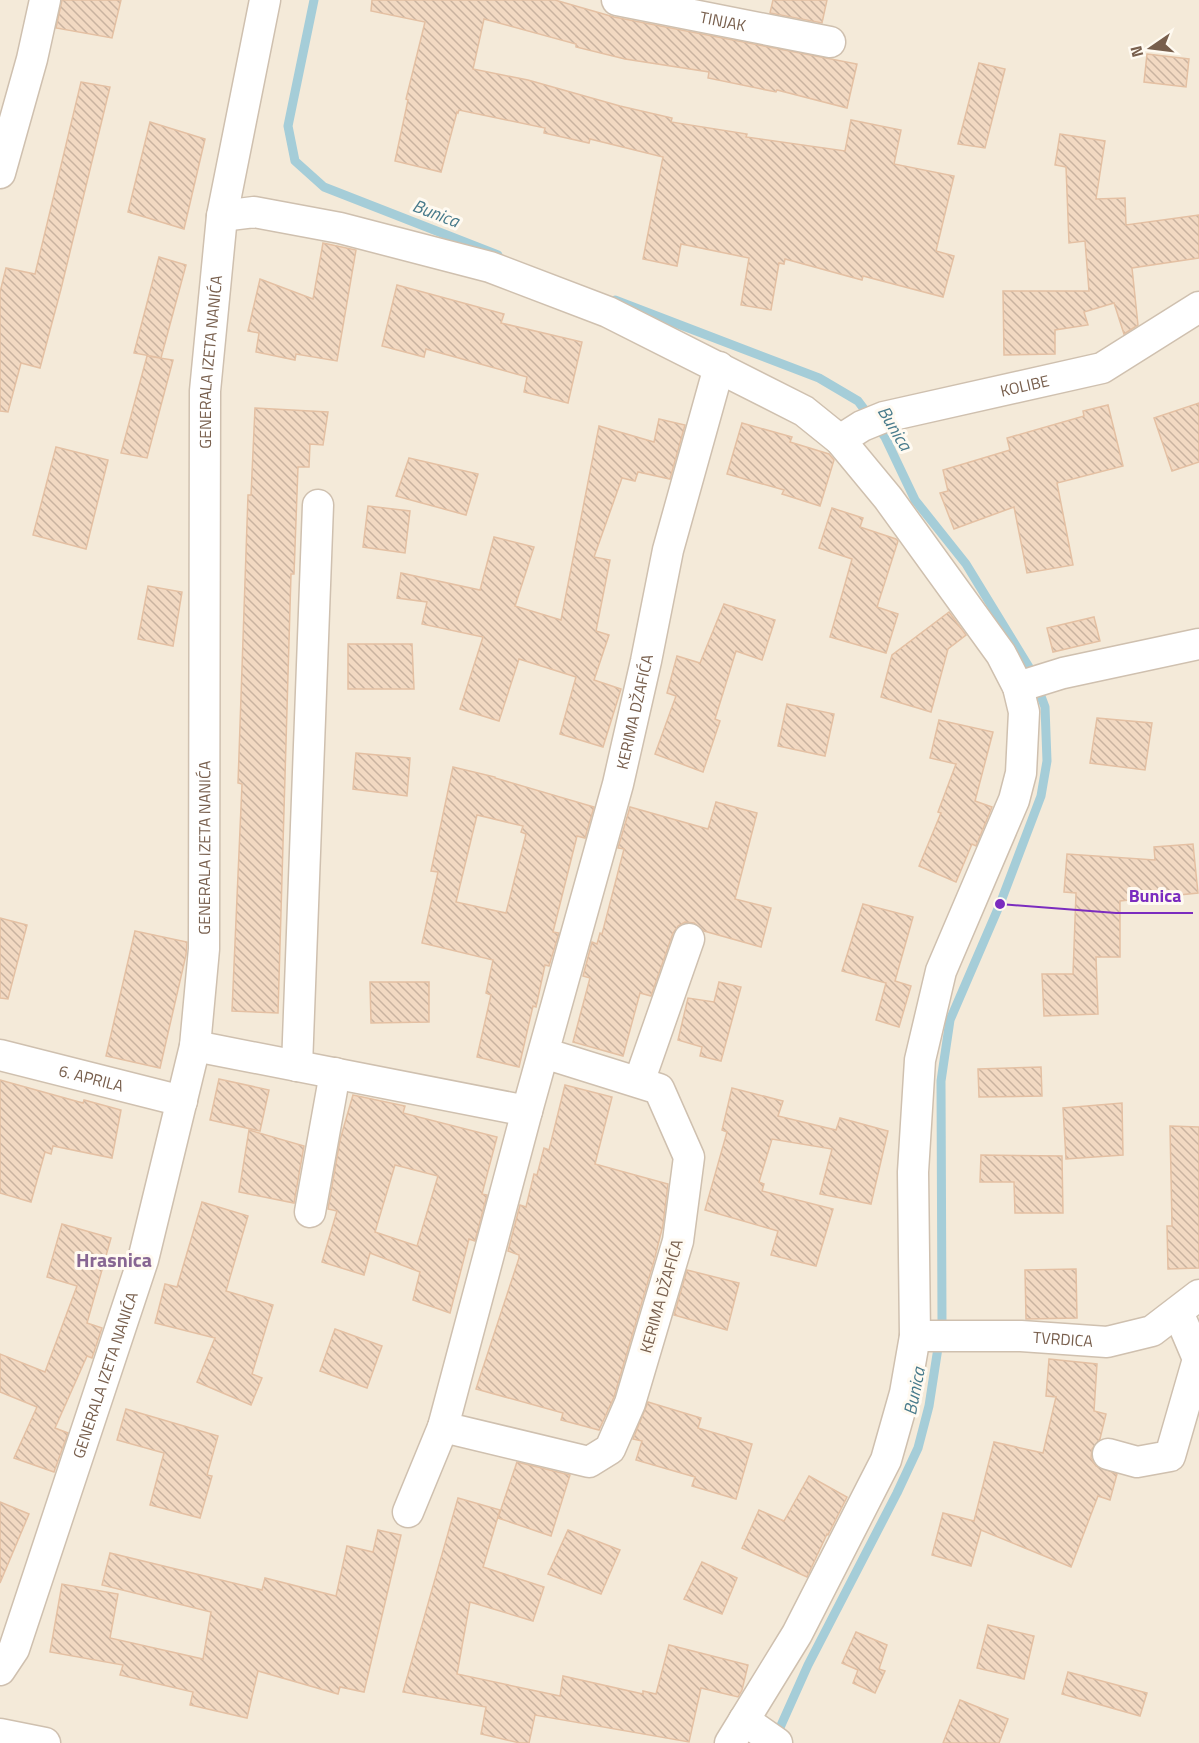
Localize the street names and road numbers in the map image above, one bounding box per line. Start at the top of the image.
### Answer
street label: TINJAK [698,5,748,37]
street label: GENERALA IZETA NANIĆA [193,274,228,449]
street label: KOLIBE [998,368,1052,403]
street label: KERIMA DŽAFIĆA [610,652,659,772]
street label: GENERALA IZETA NANIĆA [192,760,216,935]
street label: 6. APRILA [56,1058,127,1098]
street label: KERIMA DŽAFIĆA [633,1236,689,1356]
street label: GENERALA IZETA NANIĆA [66,1288,144,1461]
street label: TVRDICA [1032,1325,1094,1353]

